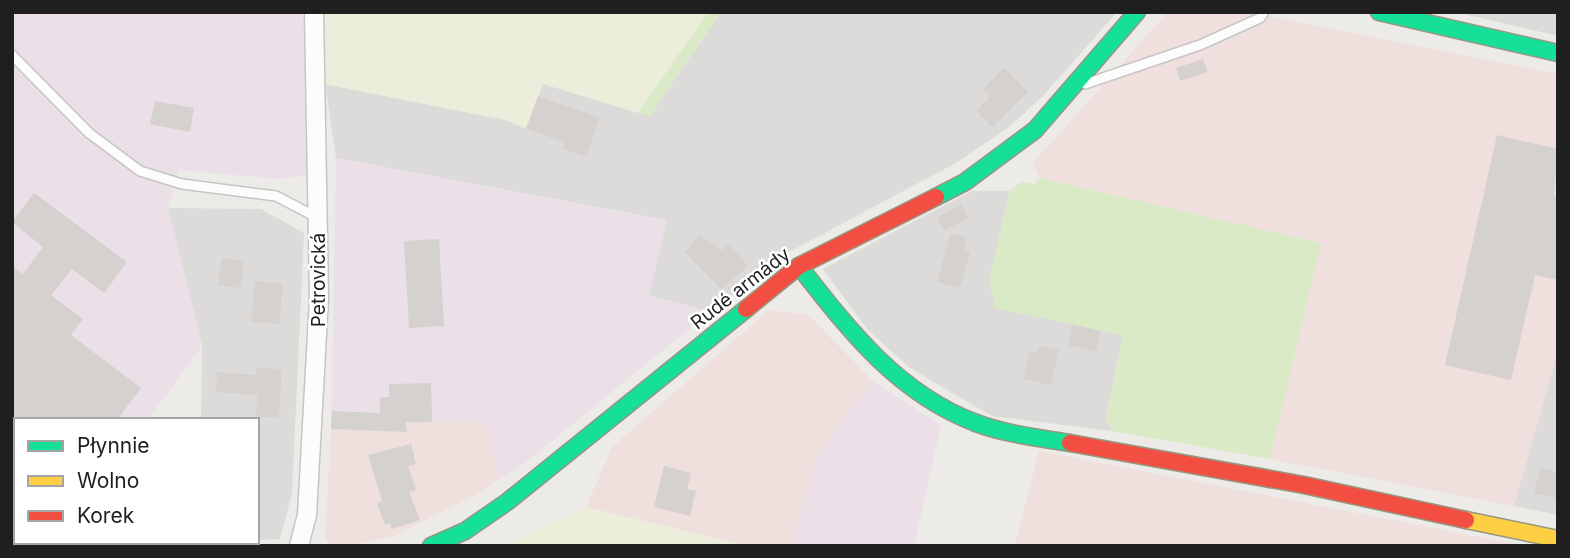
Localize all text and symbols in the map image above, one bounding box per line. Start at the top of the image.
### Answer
street label: Petrovická [307,233,330,327]
street label: Rudé armády [686,242,795,334]
legend [14,418,259,544]
text: Płynnie [77,433,150,458]
text: Wolno [77,468,139,493]
text: Korek [77,503,135,528]

